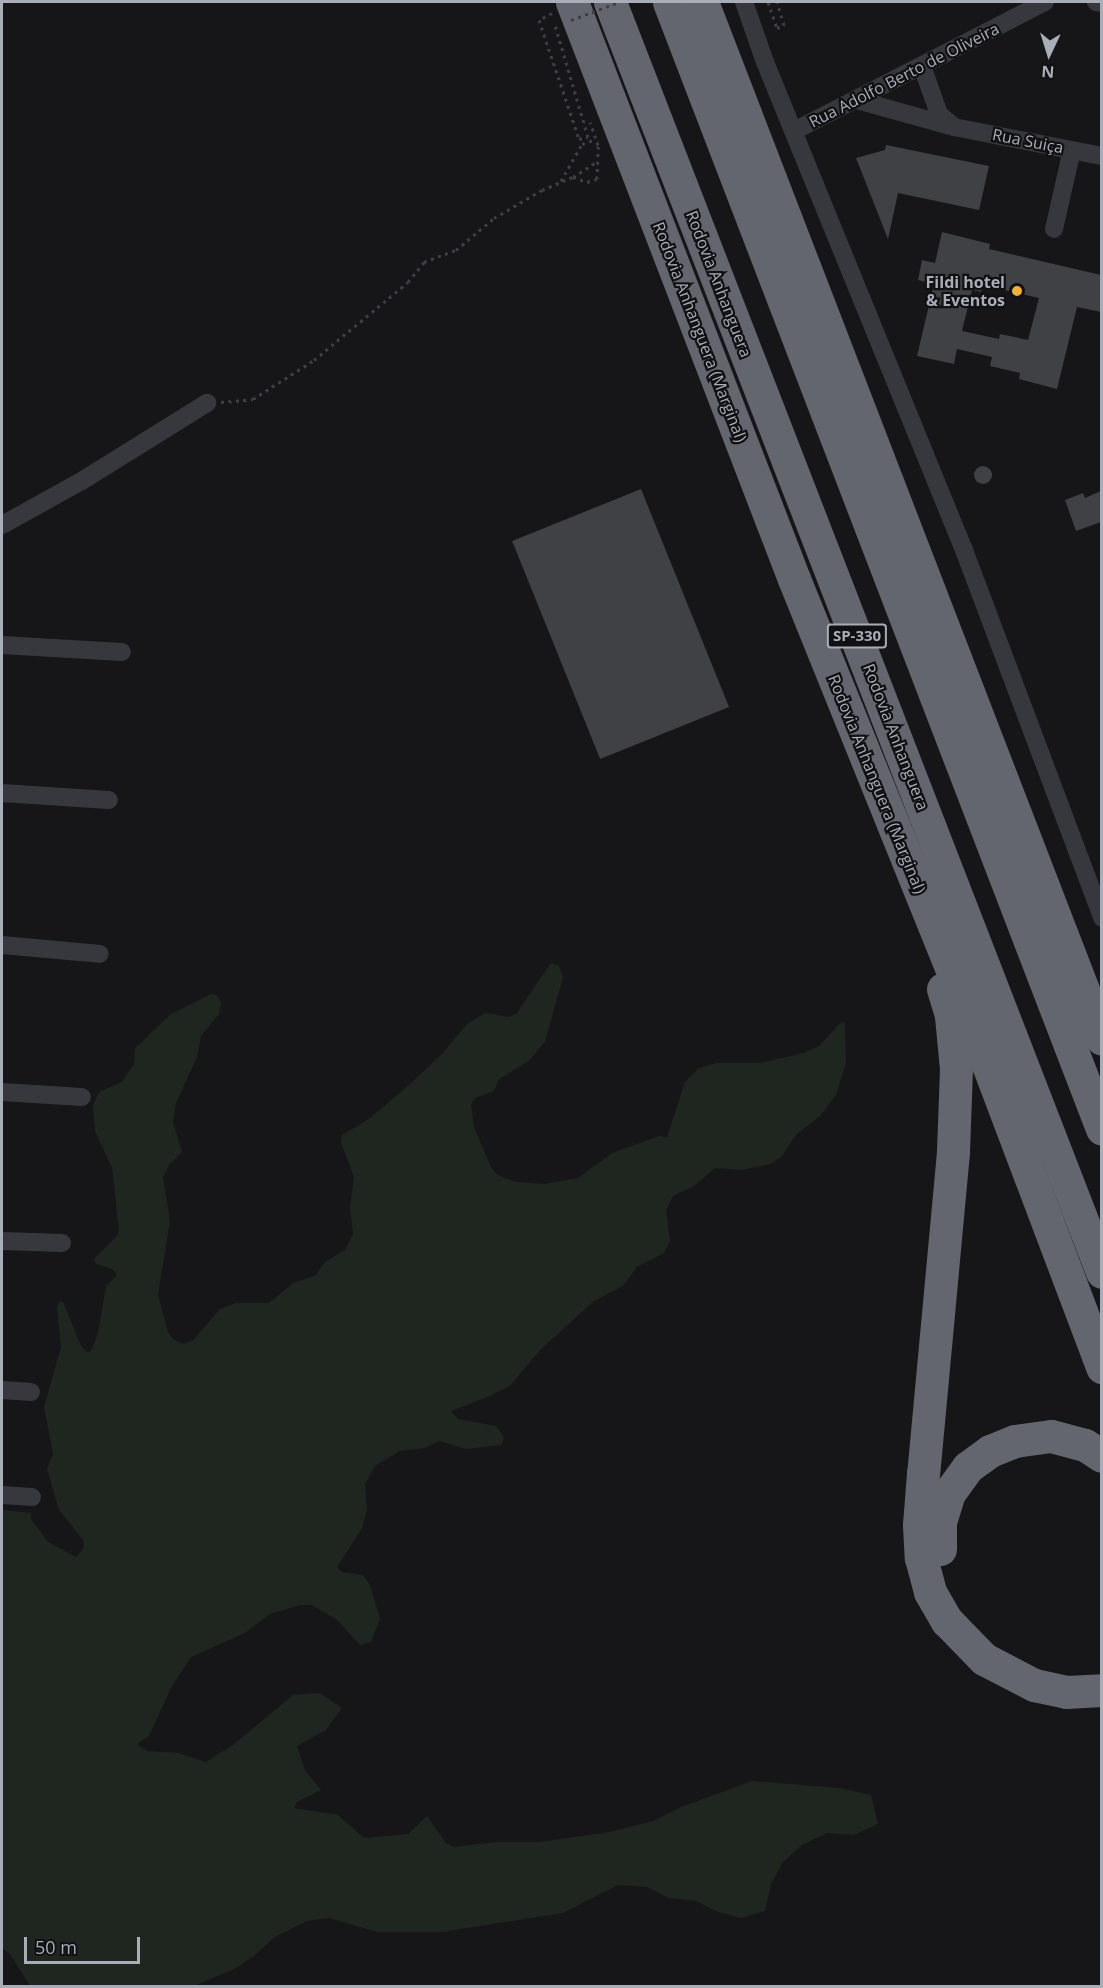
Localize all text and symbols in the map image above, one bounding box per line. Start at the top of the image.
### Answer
street label: Rua Adolfo Berto de Oliveira [806,19,1002,131]
north arrow [1019,24,1079,84]
text: N [1040,61,1055,83]
street label: Rua Suiça [991,125,1065,157]
street label: Rodovia Anhanguera [682,208,756,360]
street label: Rodovia Anhanguera (Marginal) [649,219,751,445]
place label: Fildi hotel & Eventos [926,272,1005,310]
marker: Fildi hotel & Eventos [1010,284,1024,298]
road number: SP-330 [826,624,888,648]
street label: Rodovia Anhanguera [859,661,933,813]
street label: Rodovia Anhanguera (Marginal) [824,672,930,896]
scale bar [27,1925,142,1963]
text: 50 m [35,1935,77,1959]

